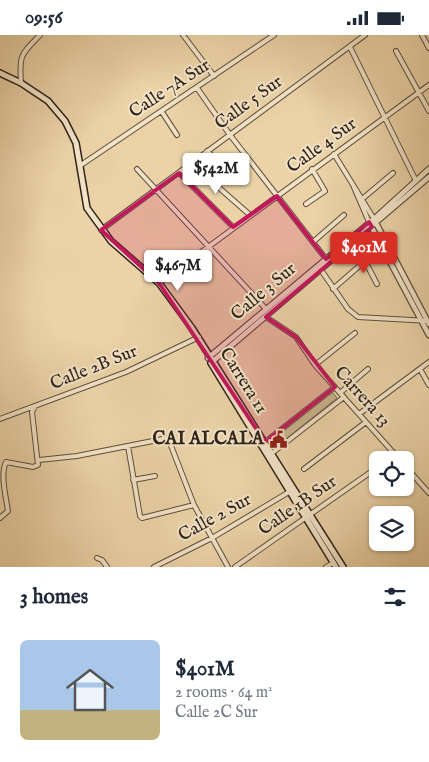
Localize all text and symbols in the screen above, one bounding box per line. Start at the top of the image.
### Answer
text: 09:56 [25,6,62,30]
street label: Calle 7A Sur [125,54,215,124]
street label: Calle 5 Sur [211,70,288,135]
street label: Calle 4 Sur [283,113,362,179]
pin: $542M [181,153,251,195]
text: $542M [194,159,238,179]
pin: $401M [329,231,399,274]
text: $401M [341,238,387,258]
pin: $467M [143,249,213,292]
text: $467M [155,256,201,276]
street label: Calle 3 Sur [227,258,302,326]
street label: Calle 2B Sur [47,340,141,396]
street label: Carrera 11 [214,344,272,418]
street label: Carrera 13 [329,362,395,432]
place label: CAI ALCALA [153,428,265,451]
public building icon: CAI ALCALA [268,429,288,449]
map controls [369,451,414,551]
button: locate [369,451,414,496]
street label: Calle 1B Sur [254,470,342,541]
street label: Calle 2 Sur [174,488,256,547]
button: layers [369,506,414,551]
icon: filters [381,583,409,611]
text: 3 homes [20,584,88,611]
text: $401M [175,656,235,683]
icon: home [60,660,120,720]
text: 2 rooms · 64 m² [175,683,273,703]
text: Calle 2C Sur [175,703,258,723]

